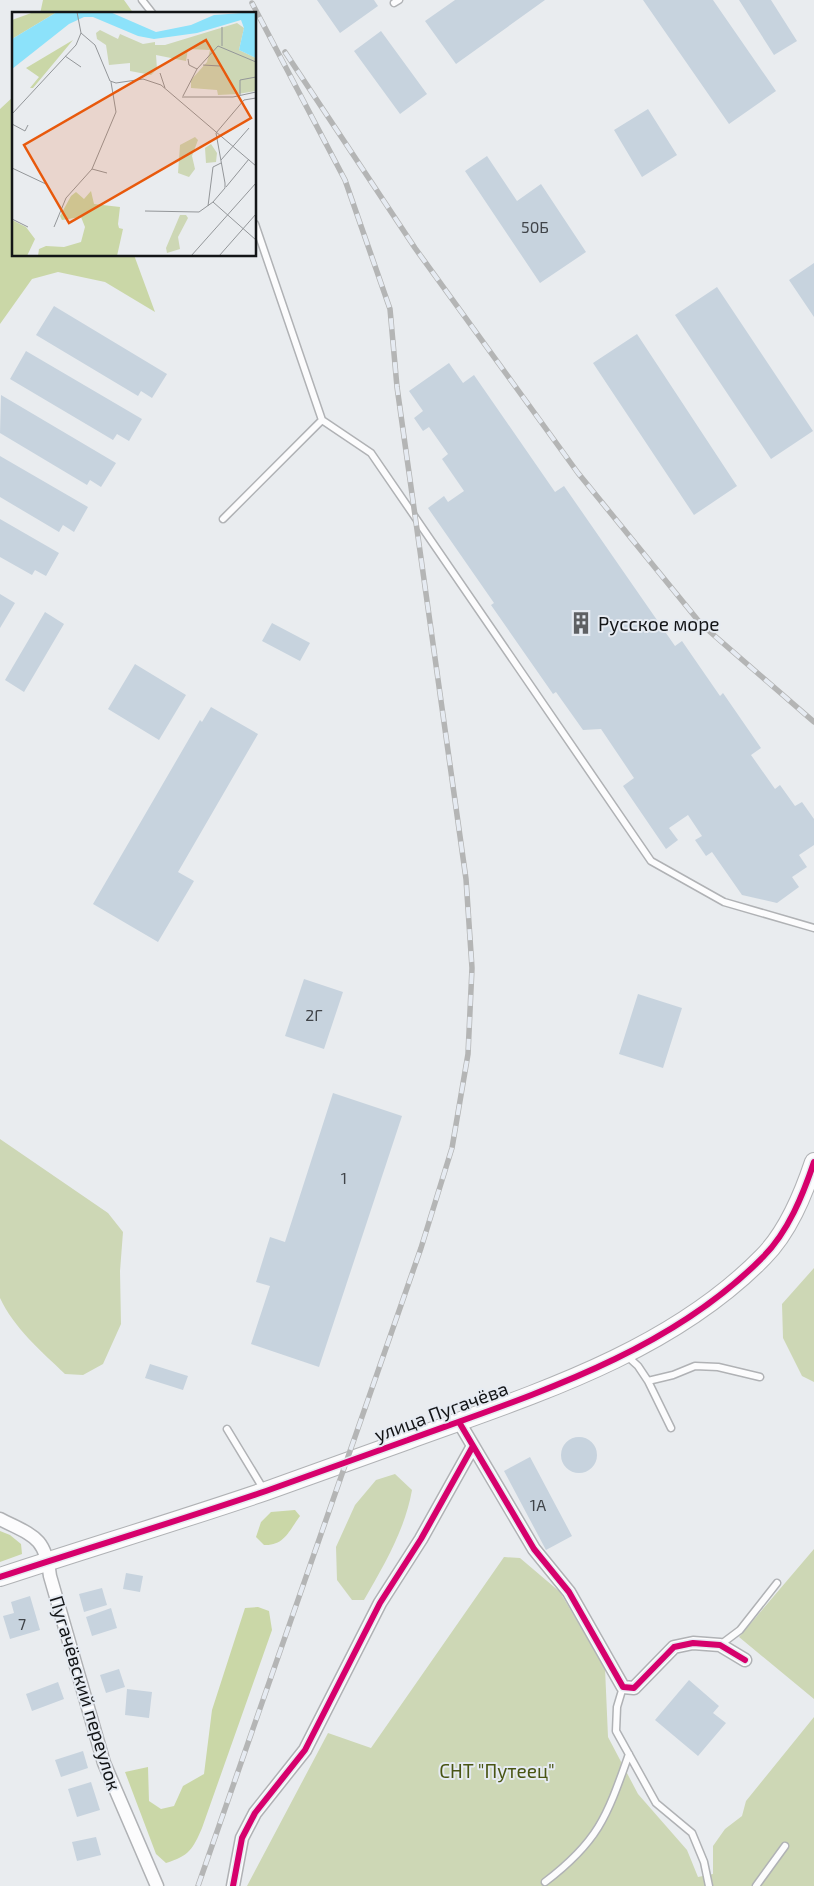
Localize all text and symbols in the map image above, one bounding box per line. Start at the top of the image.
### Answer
inset map [12,12,256,256]
house number: 50Б [521,217,549,236]
building icon: Русское море [568,610,594,636]
place label: Русское море [598,612,720,636]
house number: 2Г [305,1005,323,1024]
house number: 1 [341,1168,347,1187]
street label: улица Пугачёва [371,1376,511,1447]
house number: 1А [530,1495,546,1514]
street label: Пугачёвский переулок [44,1593,127,1794]
house number: 7 [18,1614,26,1633]
park label: СНТ "Путеец" [439,1759,555,1783]

